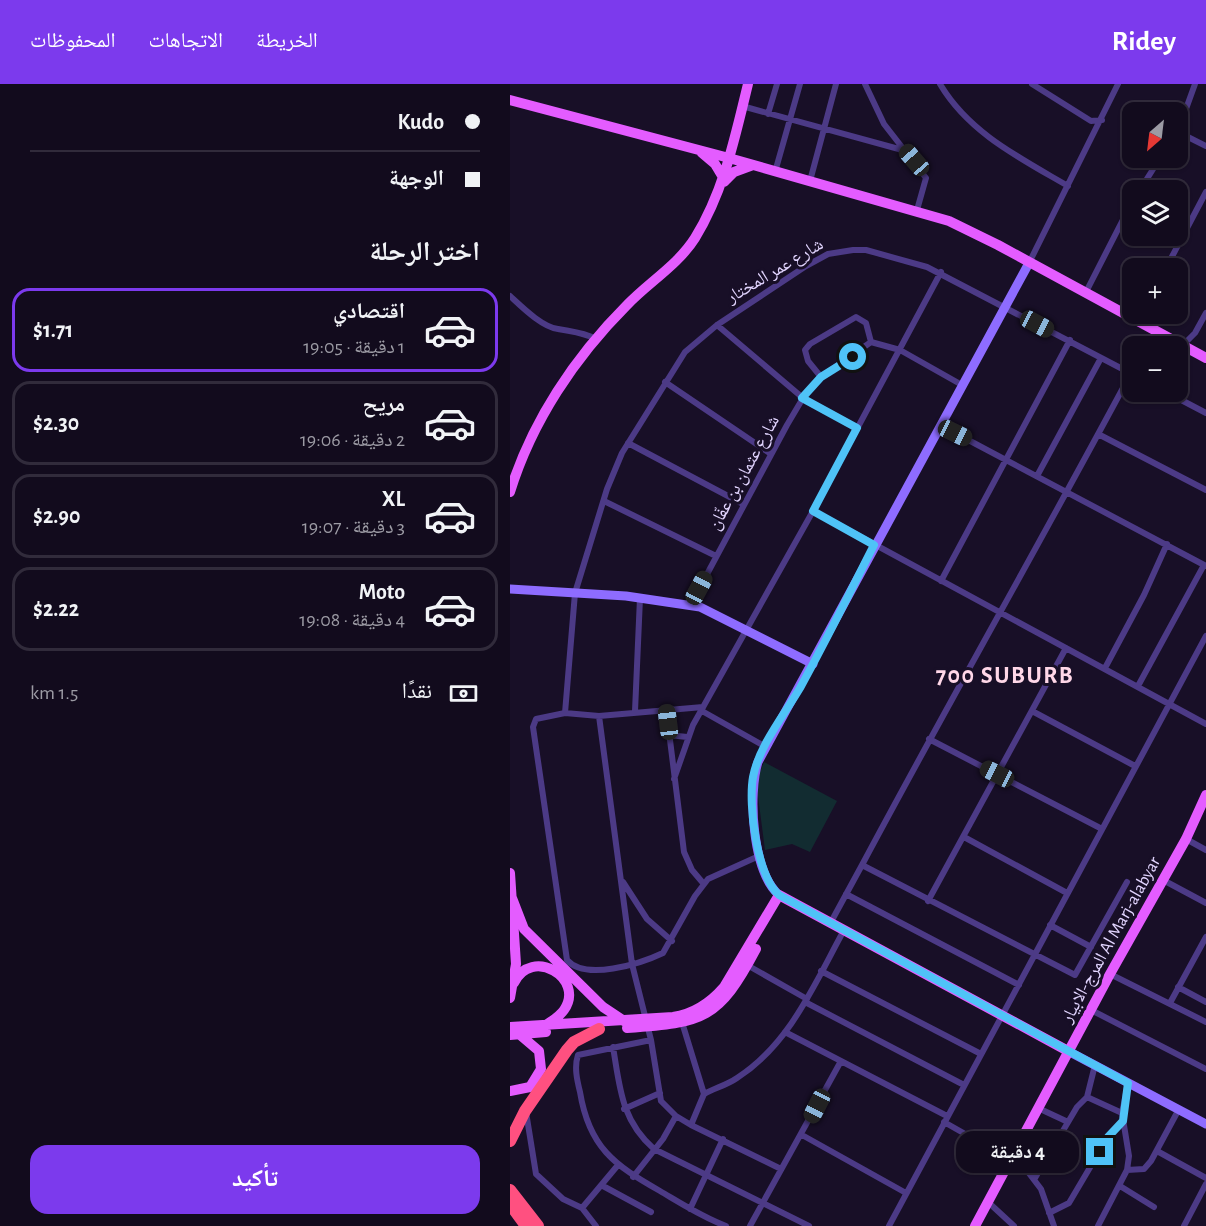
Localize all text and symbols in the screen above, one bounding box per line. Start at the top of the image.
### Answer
text: Ridey [1112,28,1176,56]
text: المحفوظات [30,30,115,51]
text: الاتجاهات [148,30,223,51]
text: الخريطة [256,30,318,51]
north arrow [1122,102,1188,168]
map controls [1122,102,1188,402]
text: Kudo [398,111,444,133]
car [895,141,933,179]
text: الوجهة [389,167,444,189]
button: layers [1122,180,1188,246]
street label: شارع عمر المختار [723,235,827,308]
text: اختر الرحلة [369,238,480,265]
button: + [1122,258,1188,324]
text: اقتصادي [333,300,405,322]
icon: car [423,303,477,357]
car [1017,308,1057,340]
text: $1.71 [33,319,73,341]
button: − [1122,336,1188,402]
text: 1 دقيقة · 19:05 [303,337,405,357]
route start [839,343,866,370]
text: مريح [362,393,405,415]
icon: car [423,396,477,450]
text: $2.30 [33,412,79,434]
street label: شارع عثمان بن عفّان [705,413,784,534]
car [935,417,975,449]
text: 2 دقيقة · 19:06 [300,430,405,450]
text: XL [382,488,405,510]
icon: car [423,489,477,543]
text: $2.90 [33,505,80,527]
text: 3 دقيقة · 19:07 [302,517,405,537]
car [683,568,715,608]
text: Moto [359,581,405,603]
icon: car [423,582,477,636]
text: $2.22 [33,598,79,620]
text: 4 دقيقة · 19:08 [299,610,405,630]
district label: 700 SUBURB [936,664,1074,688]
icon: cash [447,677,480,710]
text: نقدًا [402,680,432,702]
text: 1.5 km [30,683,78,703]
car [657,703,679,741]
car [977,758,1017,790]
street label: المرج-الابيار Al Marj-alabyar [1057,854,1166,1028]
car [801,1086,833,1126]
callout: 4 دقيقة [956,1131,1079,1173]
route end [1086,1138,1113,1165]
text: 4 دقيقة [990,1142,1045,1162]
button: تأكيد [30,1145,480,1214]

